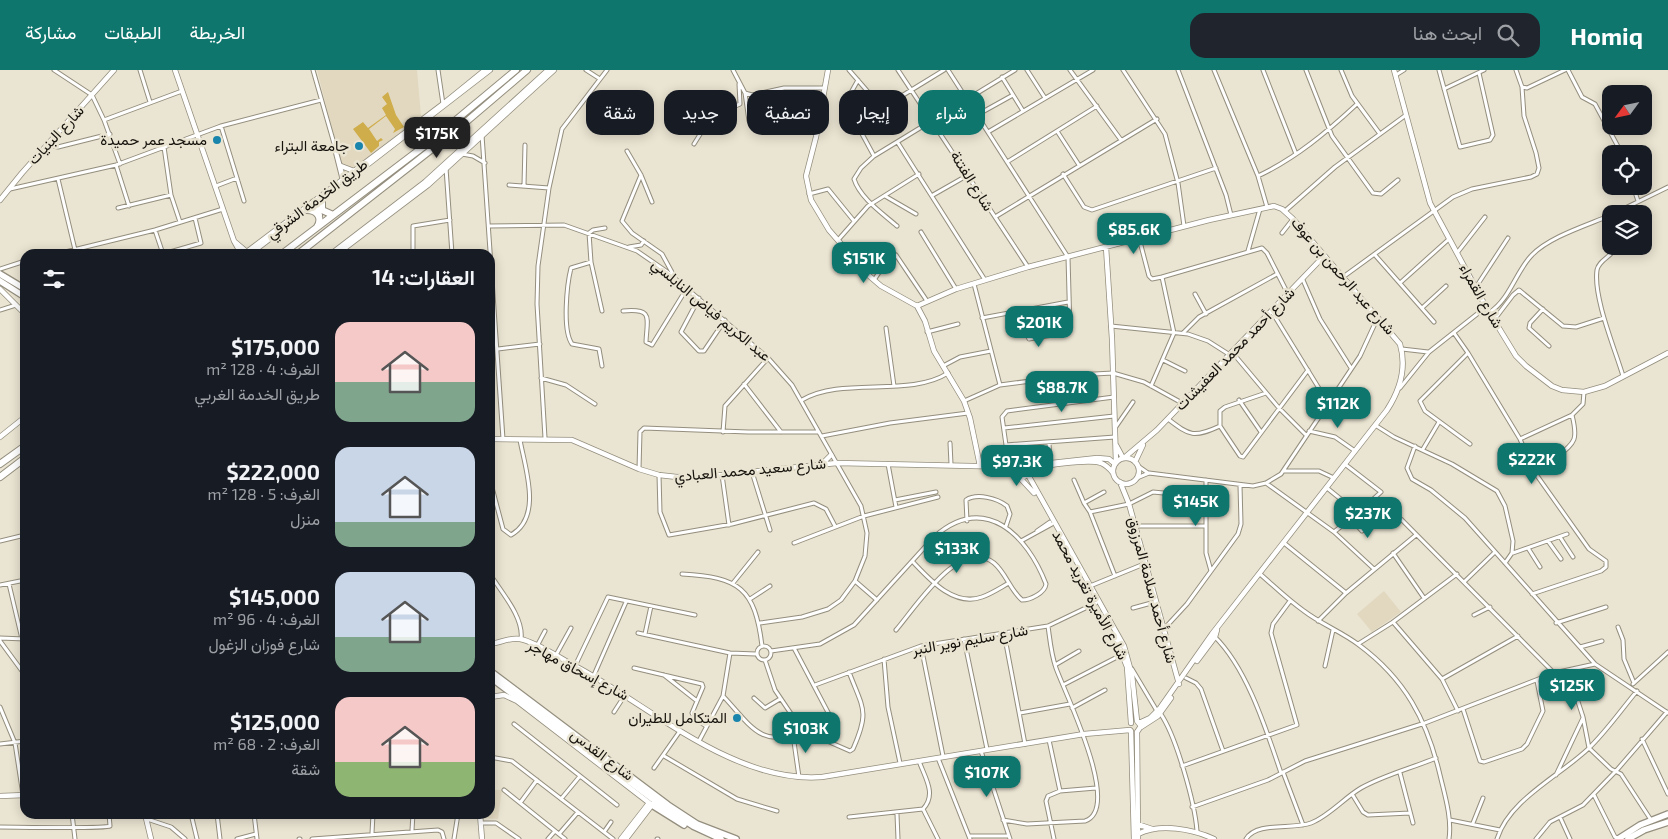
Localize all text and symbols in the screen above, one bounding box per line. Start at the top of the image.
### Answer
search box [1190,13,1540,58]
text: مشاركة [25,21,76,43]
text: الطبقات [104,21,161,43]
text: الخريطة [189,21,245,43]
text: ابحث هنا [1413,21,1482,44]
icon: search [1494,21,1522,49]
text: Homiq [1570,21,1643,50]
north arrow [1602,85,1652,135]
map controls [1602,85,1652,255]
chip: شقة [586,90,654,135]
chip: جديد [664,90,737,135]
chip: تصفية [747,90,829,135]
chip: إيجار [839,90,908,135]
chip: شراء [918,90,985,135]
street label: شارع البنيات [23,101,89,170]
pin: $175K [402,116,472,159]
text: $175K [415,123,459,142]
place label: مسجد عمر حميدة [100,130,207,149]
marker: مسجد عمر حميدة [211,134,223,146]
place label: جامعة البتراء [275,136,349,155]
marker: جامعة البتراء [353,140,365,152]
button: locate [1602,145,1652,195]
street label: شارع الفتنة [945,147,998,216]
street label: طريق الخدمة الشرقي [262,154,374,246]
button: layers [1602,205,1652,255]
pin: $85.6K [1093,212,1175,255]
street label: شارع عبد الرحمن بن عوف [1286,213,1400,340]
text: $85.6K [1108,219,1160,238]
pin: $151K [829,242,899,284]
text: $151K [843,248,885,267]
street label: عبد الكريم فياض النابلسي [645,254,775,368]
street label: شارع القمراء [1454,260,1508,333]
text: العقارات: 14 [372,264,475,289]
icon: filters [40,265,68,293]
street label: شارع أحمد محمد العفيشات [1171,283,1300,416]
pin: $201K [1004,306,1074,348]
text: $201K [1016,312,1062,331]
text: $175,000 [231,334,320,359]
icon: home [375,342,435,402]
text: الغرف: 4 · 128 m² [206,359,320,378]
pin: $88.7K [1021,370,1103,413]
text: $88.7K [1036,377,1088,396]
text: طريق الخدمة الغربي [195,384,320,403]
pin: $112K [1303,386,1373,429]
text: $112K [1317,393,1359,412]
pin: $222K [1497,442,1567,485]
pin: $97.3K [976,444,1058,487]
text: $222K [1508,449,1556,468]
text: $97.3K [992,451,1042,470]
street label: شارع سعيد محمد العبادي [673,453,827,490]
text: $222,000 [226,459,320,484]
icon: home [375,467,435,527]
text: الغرف: 5 · 128 m² [207,484,320,503]
pin: $145K [1161,484,1231,527]
text: $145K [1173,491,1219,510]
pin: $237K [1333,496,1403,539]
text: $237K [1345,503,1391,522]
text: منزل [290,509,320,528]
street label: شارع أحمد سلامة المرزوق [1122,515,1181,666]
street label: شارع الأميرة تغريد محمد [1046,527,1133,664]
pin: $133K [922,532,992,574]
text: $133K [935,538,979,557]
text: $145,000 [229,584,320,609]
icon: home [375,592,435,652]
text: الغرف: 4 · 96 m² [213,609,320,628]
street label: شارع سليم نوير النبر [909,620,1030,661]
text: شارع فوزان الزغول [208,634,320,653]
street label: شارع إسحاق مهاجر [523,634,632,706]
pin: $125K [1537,668,1607,711]
text: $125K [1550,675,1594,694]
place label: المتكامل للطيران [628,708,727,727]
text: $125,000 [230,709,320,734]
marker: المتكامل للطيران [731,712,743,724]
pin: $103K [771,712,841,754]
icon: home [375,717,435,777]
text: $103K [783,718,829,737]
street label: شارع القدس [566,725,638,786]
text: الغرف: 2 · 68 m² [213,734,320,753]
pin: $107K [952,756,1022,798]
text: شقة [291,759,320,778]
text: $107K [965,762,1009,781]

